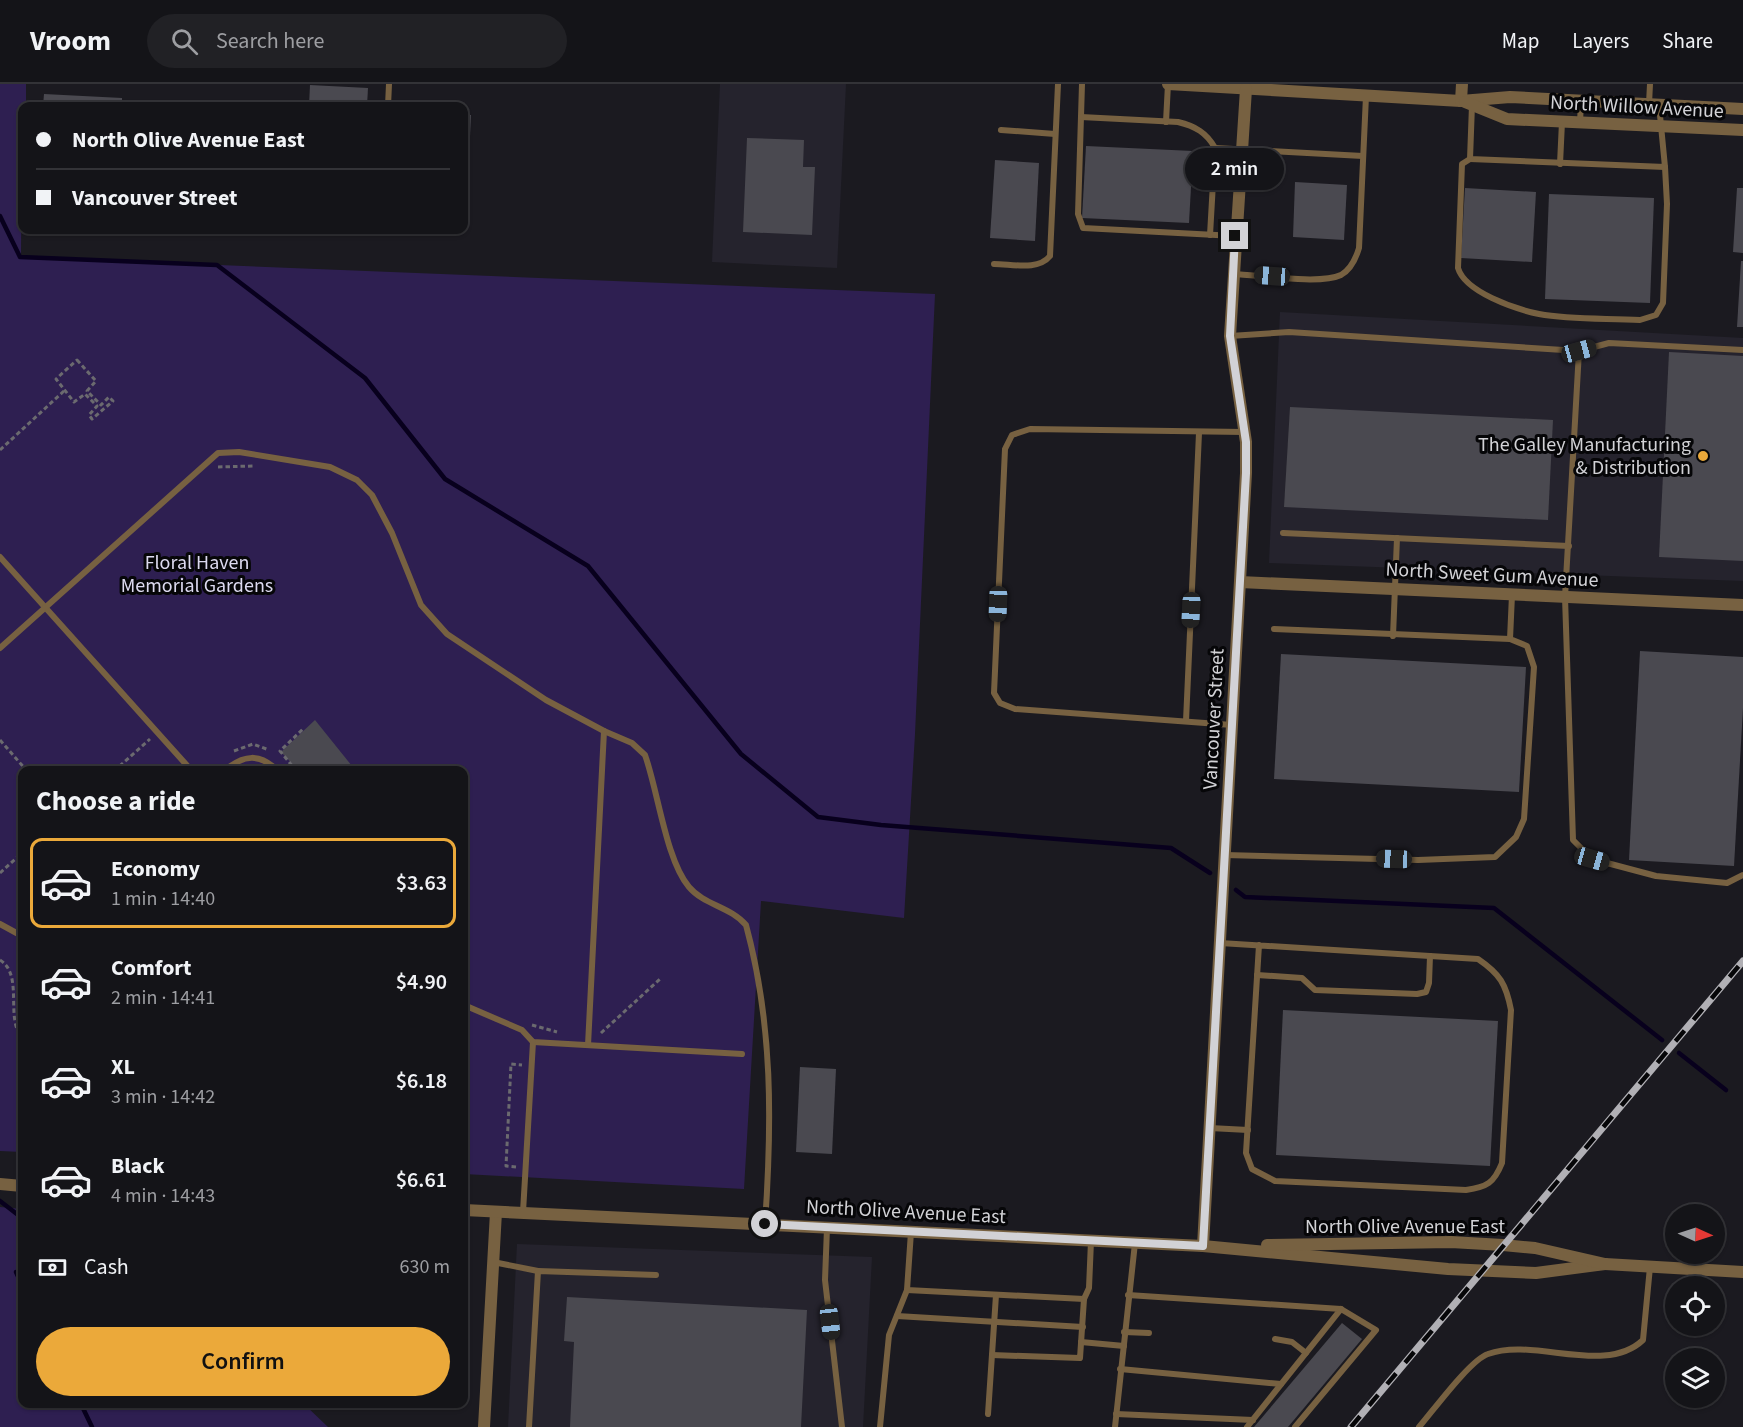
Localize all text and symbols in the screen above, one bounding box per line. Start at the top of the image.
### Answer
search box [147,14,567,68]
text: Vroom [30,21,111,61]
icon: search [168,25,201,58]
text: Search here [216,25,324,57]
text: Map [1502,26,1539,56]
text: Layers [1572,26,1629,56]
text: Share [1662,26,1713,56]
street label: North Willow Avenue [1549,88,1725,126]
text: North Olive Avenue East [72,124,305,156]
callout: 2 min [1186,149,1284,191]
text: 2 min [1211,155,1258,183]
text: Vancouver Street [72,182,237,214]
route end [1221,222,1248,249]
car [1253,266,1291,286]
car [1559,338,1599,364]
place label: The Galley Manufacturing & Distribution [1478,431,1691,482]
marker: The Galley Manufacturing & Distribution [1696,449,1710,463]
park label: Floral Haven Memorial Gardens [121,549,273,600]
street label: North Sweet Gum Avenue [1385,555,1599,595]
car [988,586,1008,622]
car [1181,592,1201,628]
street label: Vancouver Street [1196,647,1232,790]
text: Choose a ride [36,782,196,821]
car [1572,845,1612,873]
car [1376,849,1412,869]
text: Economy [111,853,200,885]
icon: car [39,856,93,910]
text: $3.63 [396,867,447,899]
text: 1 min · 14:40 [111,885,215,913]
text: Comfort [111,952,192,984]
icon: car [39,955,93,1009]
text: $4.90 [396,966,447,998]
text: 2 min · 14:41 [111,984,215,1012]
text: XL [111,1051,135,1083]
icon: car [39,1054,93,1108]
text: $6.18 [396,1065,447,1097]
text: 3 min · 14:42 [111,1083,215,1111]
text: Black [111,1150,165,1182]
icon: car [39,1153,93,1207]
text: $6.61 [396,1164,447,1196]
text: 4 min · 14:43 [111,1182,215,1210]
street label: North Olive Avenue East [805,1193,1007,1231]
north arrow [1665,1204,1725,1264]
map controls [1665,1204,1725,1408]
route start [751,1210,778,1237]
street label: North Olive Avenue East [1305,1213,1505,1241]
icon: cash [36,1251,69,1284]
text: Cash [84,1251,129,1283]
text: 630 m [400,1253,450,1281]
button: locate [1665,1276,1725,1336]
car [819,1303,841,1341]
button: Confirm [36,1327,450,1396]
button: layers [1665,1348,1725,1408]

